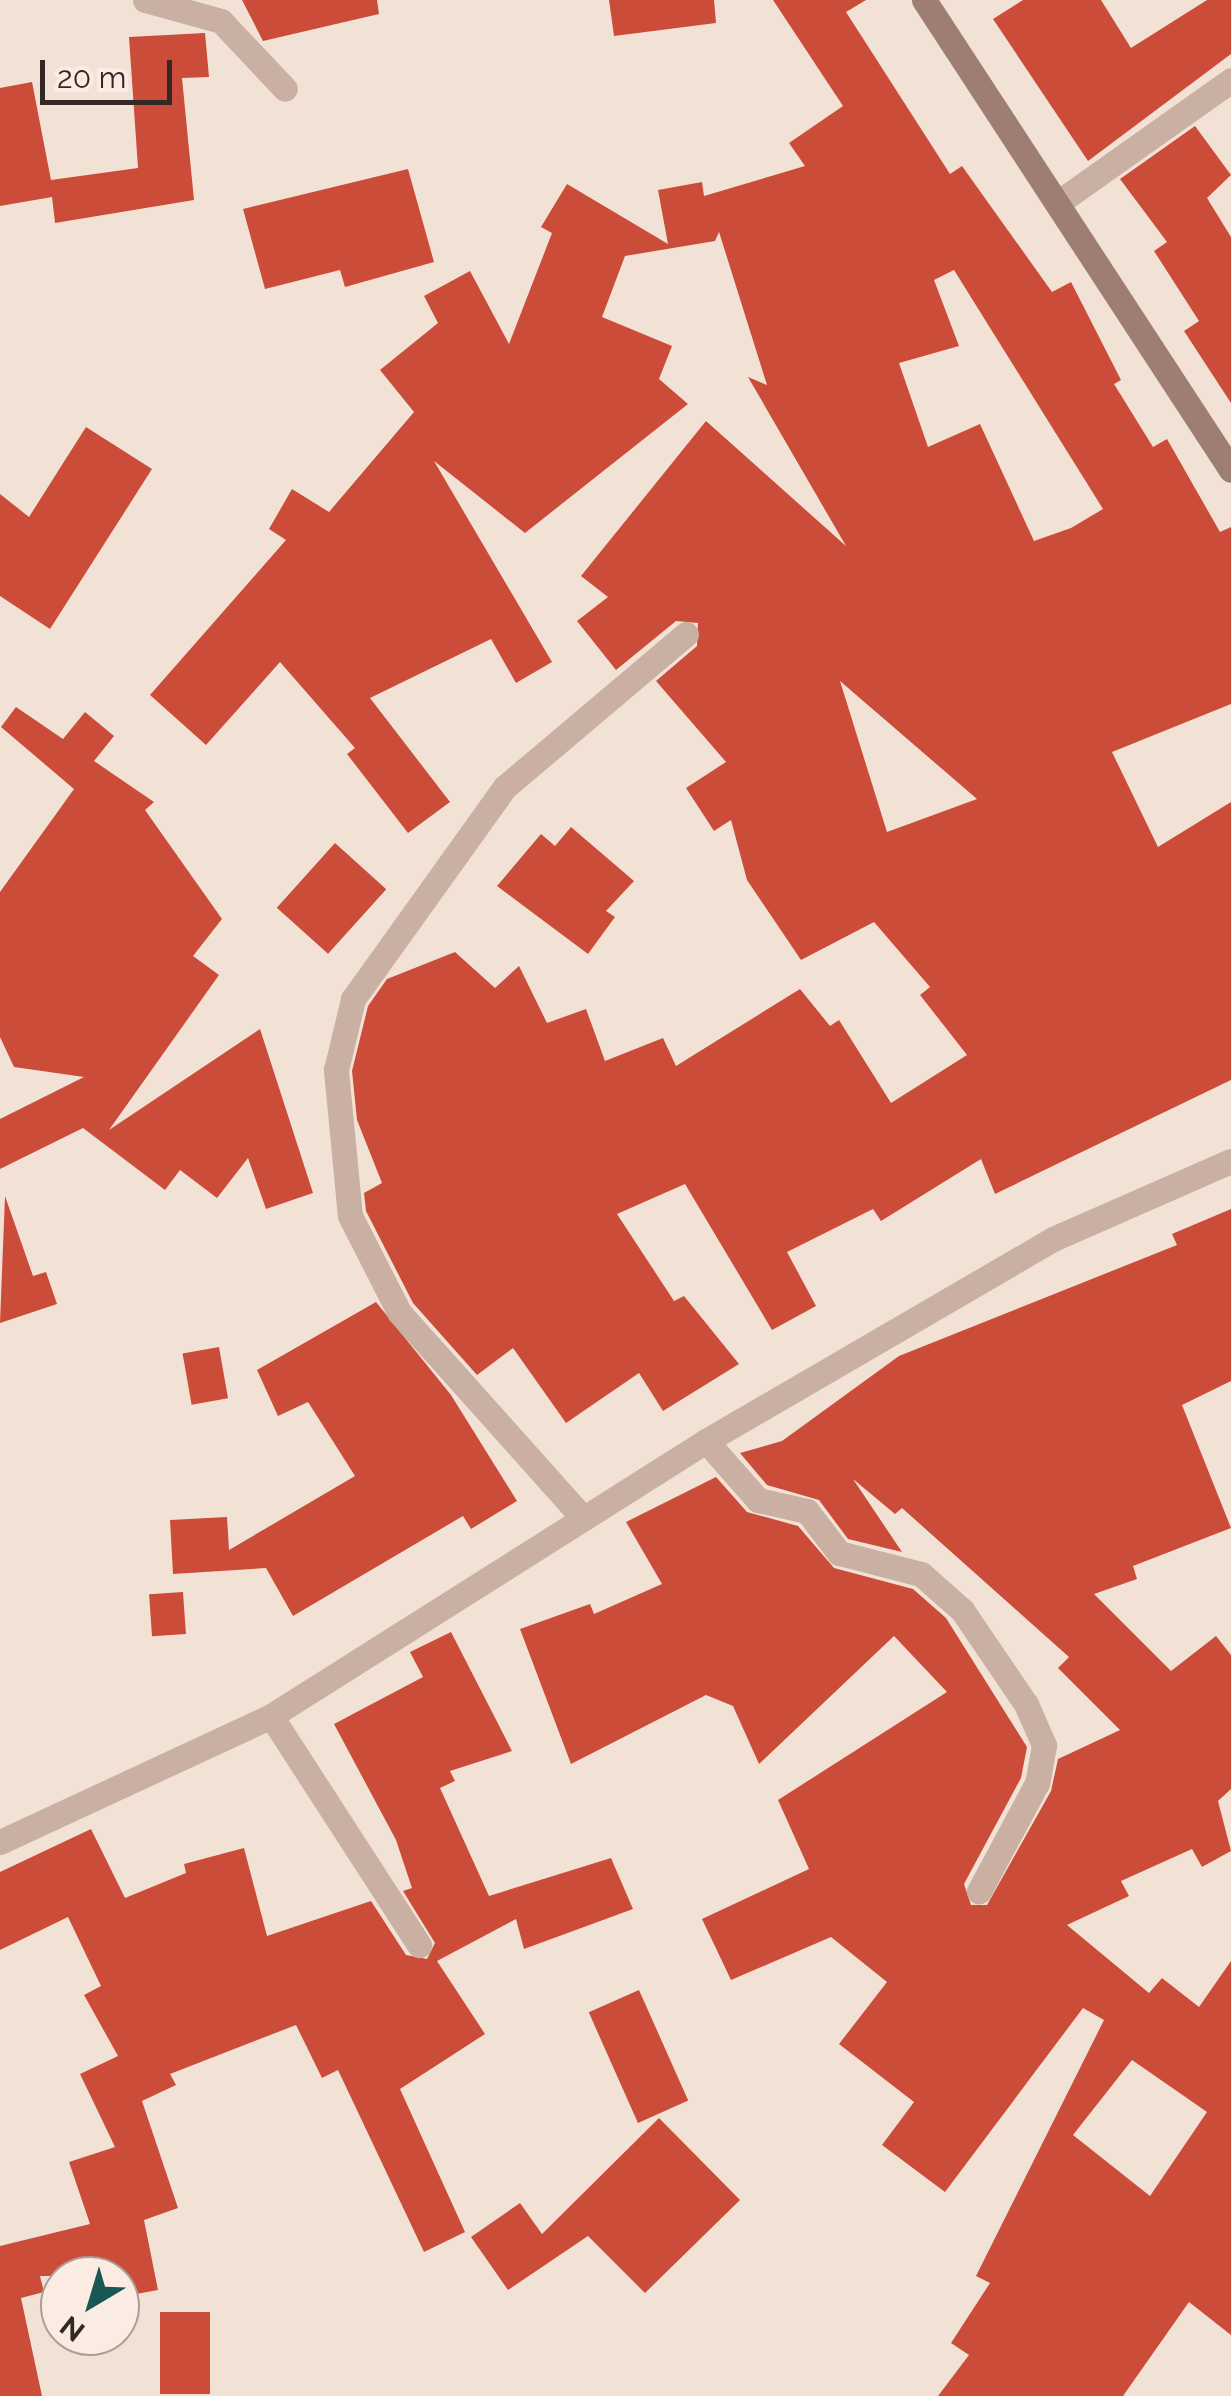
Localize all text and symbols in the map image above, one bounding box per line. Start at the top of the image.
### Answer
scale bar [45,40,178,102]
text: 20 m [57,60,126,95]
north arrow [40,2256,140,2356]
text: N [54,2309,91,2348]

